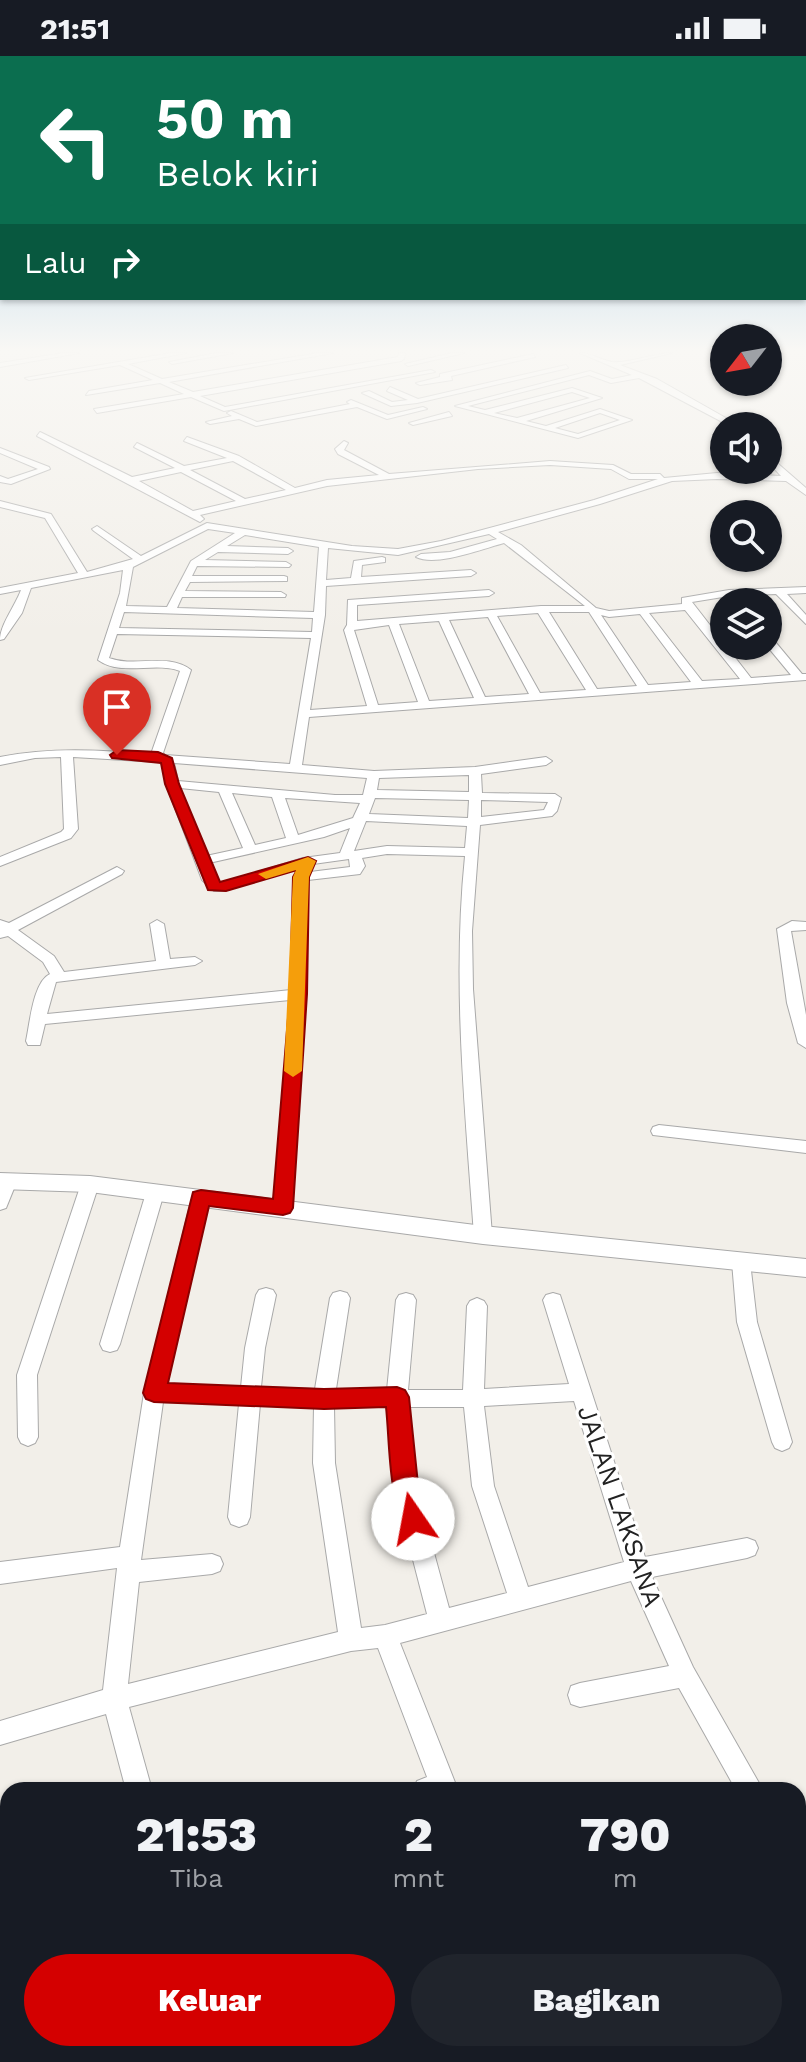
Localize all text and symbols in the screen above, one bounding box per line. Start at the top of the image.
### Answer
text: 21:51 [40,11,110,46]
text: 50 m [156,86,293,152]
icon: left [24,88,128,192]
text: Belok kiri [156,153,319,195]
icon: right [103,240,147,284]
text: Lalu [24,245,87,280]
north arrow [710,324,782,396]
map controls [710,324,782,660]
button: sound [710,412,782,484]
button: search [710,500,782,572]
button: layers [710,588,782,660]
pin [83,673,151,755]
icon: arrive [95,685,139,729]
street label: JALAN LAKSANA [571,1401,669,1611]
position arrow [371,1477,455,1561]
text: 21:53 [136,1806,257,1863]
text: 2 [404,1806,433,1863]
text: 790 [580,1806,670,1863]
text: Tiba [170,1863,223,1893]
text: mnt [393,1863,444,1893]
text: m [613,1863,637,1893]
button: Keluar [24,1954,395,2046]
button: Bagikan [411,1954,782,2046]

